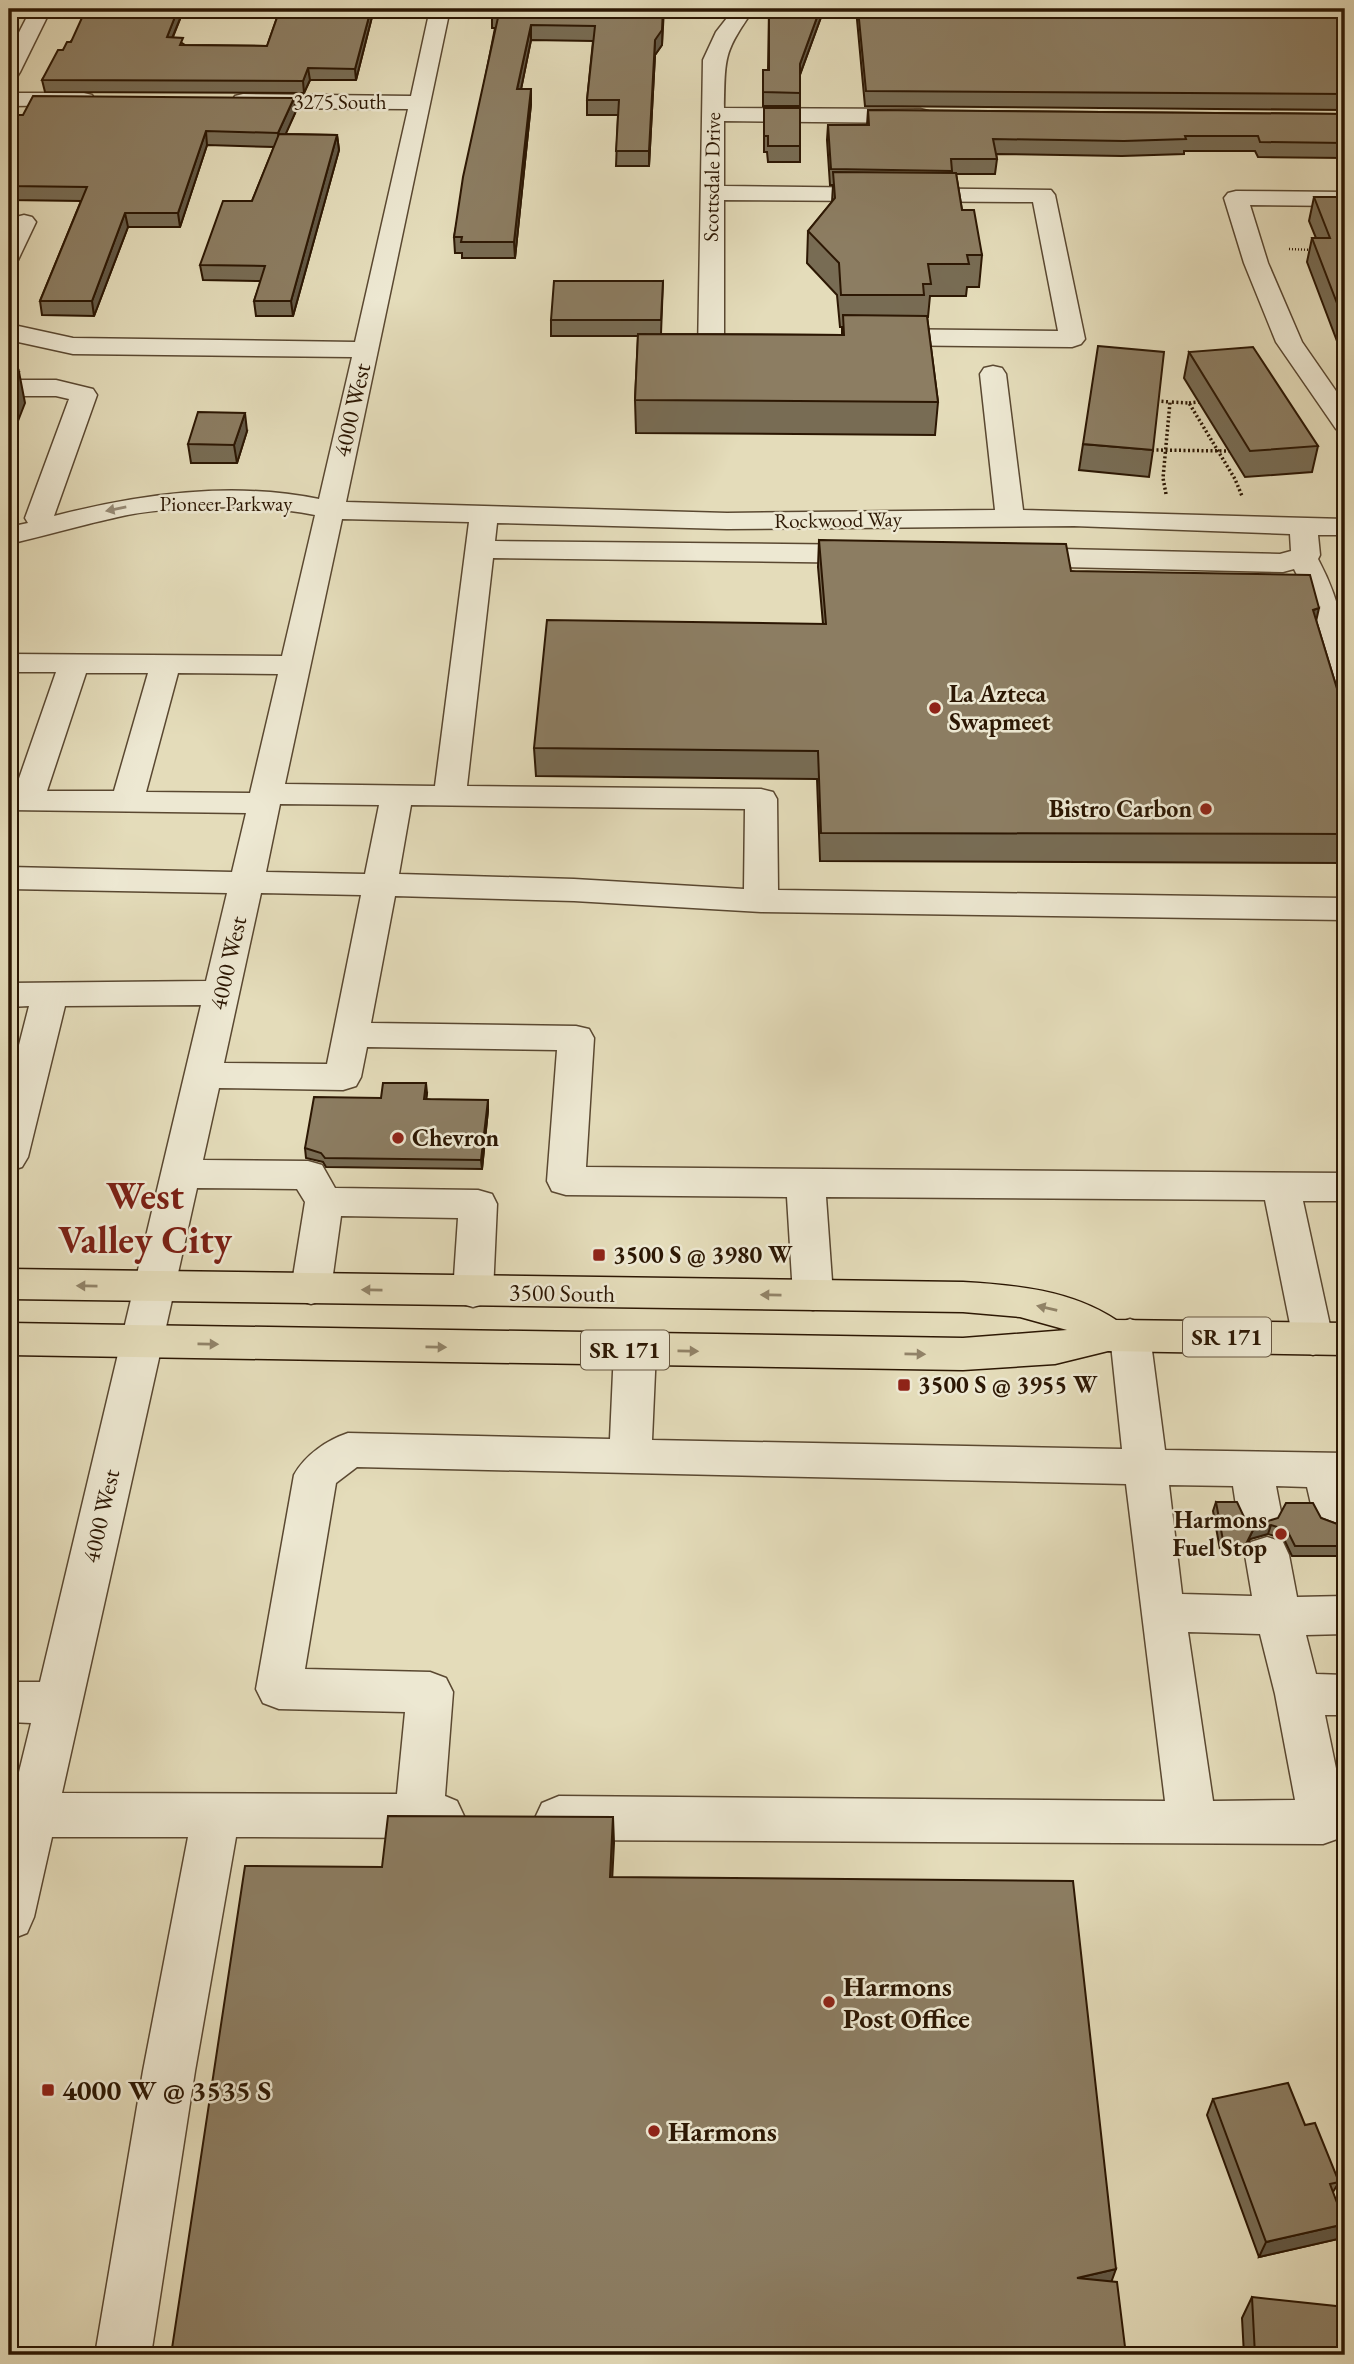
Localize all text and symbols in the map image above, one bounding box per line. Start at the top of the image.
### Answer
street label: 3275 South [293,88,387,115]
street label: Scottsdale Drive [697,112,726,242]
street label: 4000 West [326,360,377,460]
street label: Pioneer Parkway [160,490,293,517]
one-way arrow [105,503,127,514]
street label: Rockwood Way [774,505,903,534]
place label: La Azteca Swapmeet [949,678,1050,737]
marker: La Azteca Swapmeet [927,700,943,716]
place label: Bistro Carbon [1049,793,1192,824]
marker: Bistro Carbon [1198,801,1214,817]
street label: 4000 West [202,913,253,1013]
place label: Chevron [412,1122,499,1153]
marker: Chevron [390,1130,406,1146]
district label: West Valley City [58,1171,233,1264]
place label: 3500 S @ 3980 W [613,1239,793,1270]
marker: 3500 S @ 3980 W [591,1247,607,1263]
street label: 3500 South [509,1276,616,1309]
one-way arrow [75,1280,97,1292]
one-way arrow [361,1284,383,1296]
one-way arrow [760,1289,782,1301]
one-way arrow [1035,1302,1057,1313]
road number: SR 171 [1183,1318,1271,1356]
road number: SR 171 [581,1330,669,1370]
one-way arrow [198,1338,220,1350]
one-way arrow [425,1342,447,1353]
one-way arrow [677,1345,699,1357]
one-way arrow [905,1348,927,1360]
place label: 3500 S @ 3955 W [918,1369,1098,1400]
marker: 3500 S @ 3955 W [896,1377,912,1393]
street label: 4000 West [75,1466,126,1566]
place label: Harmons Fuel Stop [1172,1504,1267,1563]
marker: Harmons Fuel Stop [1273,1526,1289,1542]
place label: Harmons Post Office [843,1968,970,2036]
marker: Harmons Post Office [821,1994,837,2010]
place label: 4000 W @ 3535 S [62,2072,271,2108]
marker: 4000 W @ 3535 S [40,2082,56,2098]
place label: Harmons [668,2113,777,2149]
marker: Harmons [646,2123,662,2139]

